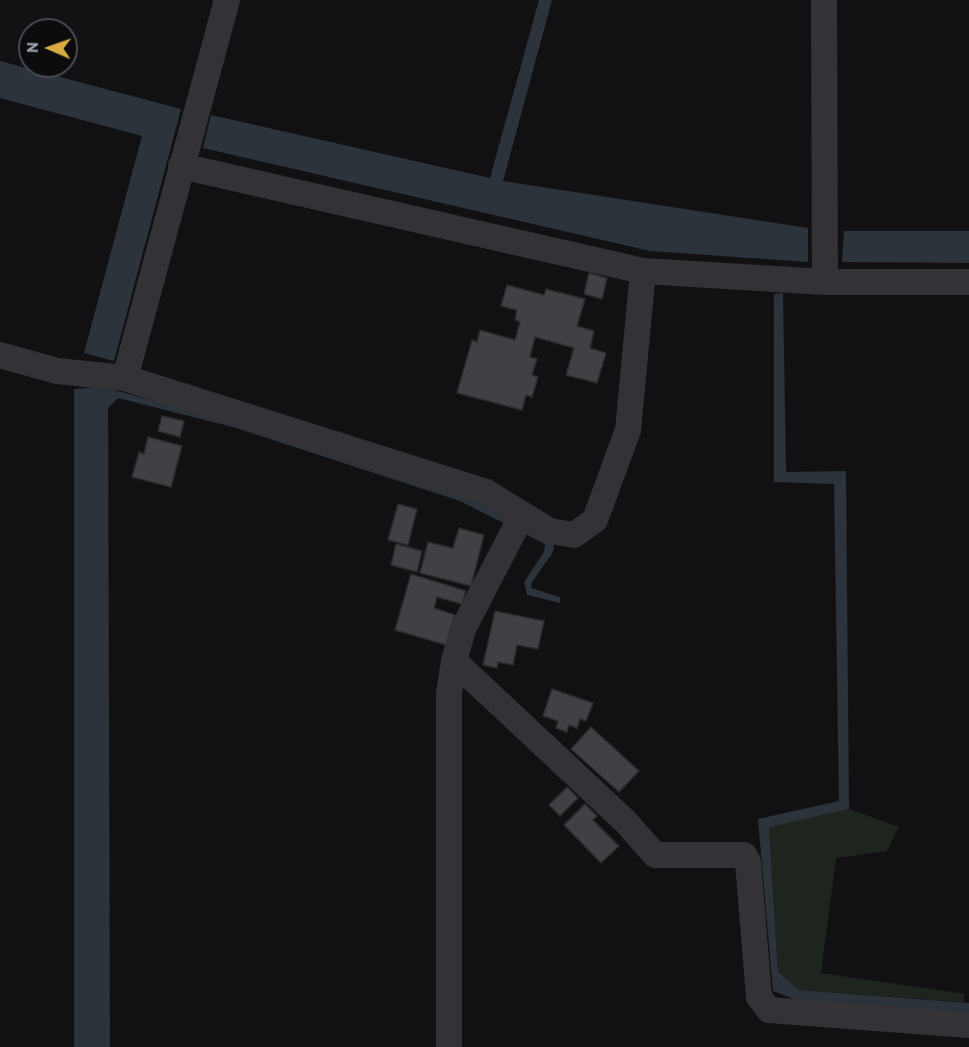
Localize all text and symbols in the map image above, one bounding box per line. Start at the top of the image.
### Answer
north arrow [18,18,78,78]
text: N [22,42,42,53]

